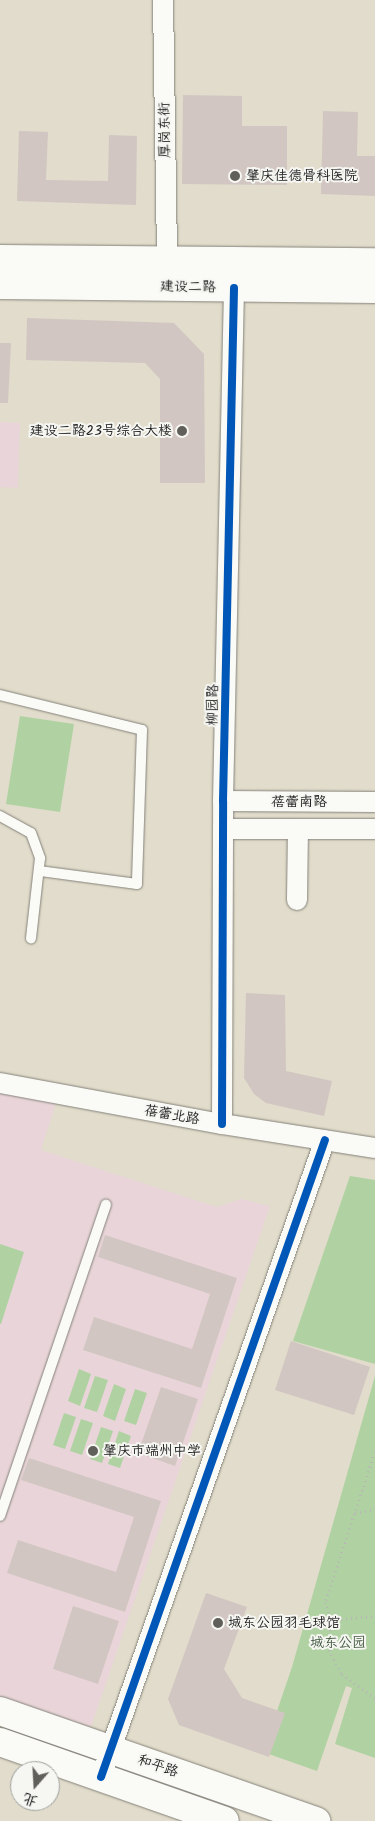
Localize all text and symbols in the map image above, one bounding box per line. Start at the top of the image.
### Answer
street label: 厚岗东街 [156,102,174,158]
place label: 肇庆佳德骨科医院 [246,168,358,184]
marker: 肇庆佳德骨科医院 [228,169,242,183]
street label: 建设二路 [160,278,216,296]
place label: 建设二路23号综合大楼 [30,423,172,439]
marker: 建设二路23号综合大楼 [176,425,188,437]
street label: 柳园路 [204,684,222,726]
street label: 蓓蕾南路 [271,794,327,810]
street label: 蓓蕾北路 [143,1102,201,1128]
place label: 肇庆市端州中学 [103,1443,201,1459]
marker: 肇庆市端州中学 [87,1445,99,1457]
place label: 城东公园羽毛球馆 [228,1615,340,1631]
marker: 城东公园羽毛球馆 [212,1617,224,1629]
park label: 城东公园 [310,1635,366,1651]
street label: 和平路 [135,1751,181,1781]
north arrow [10,1761,60,1811]
text: 北 [20,1787,41,1812]

